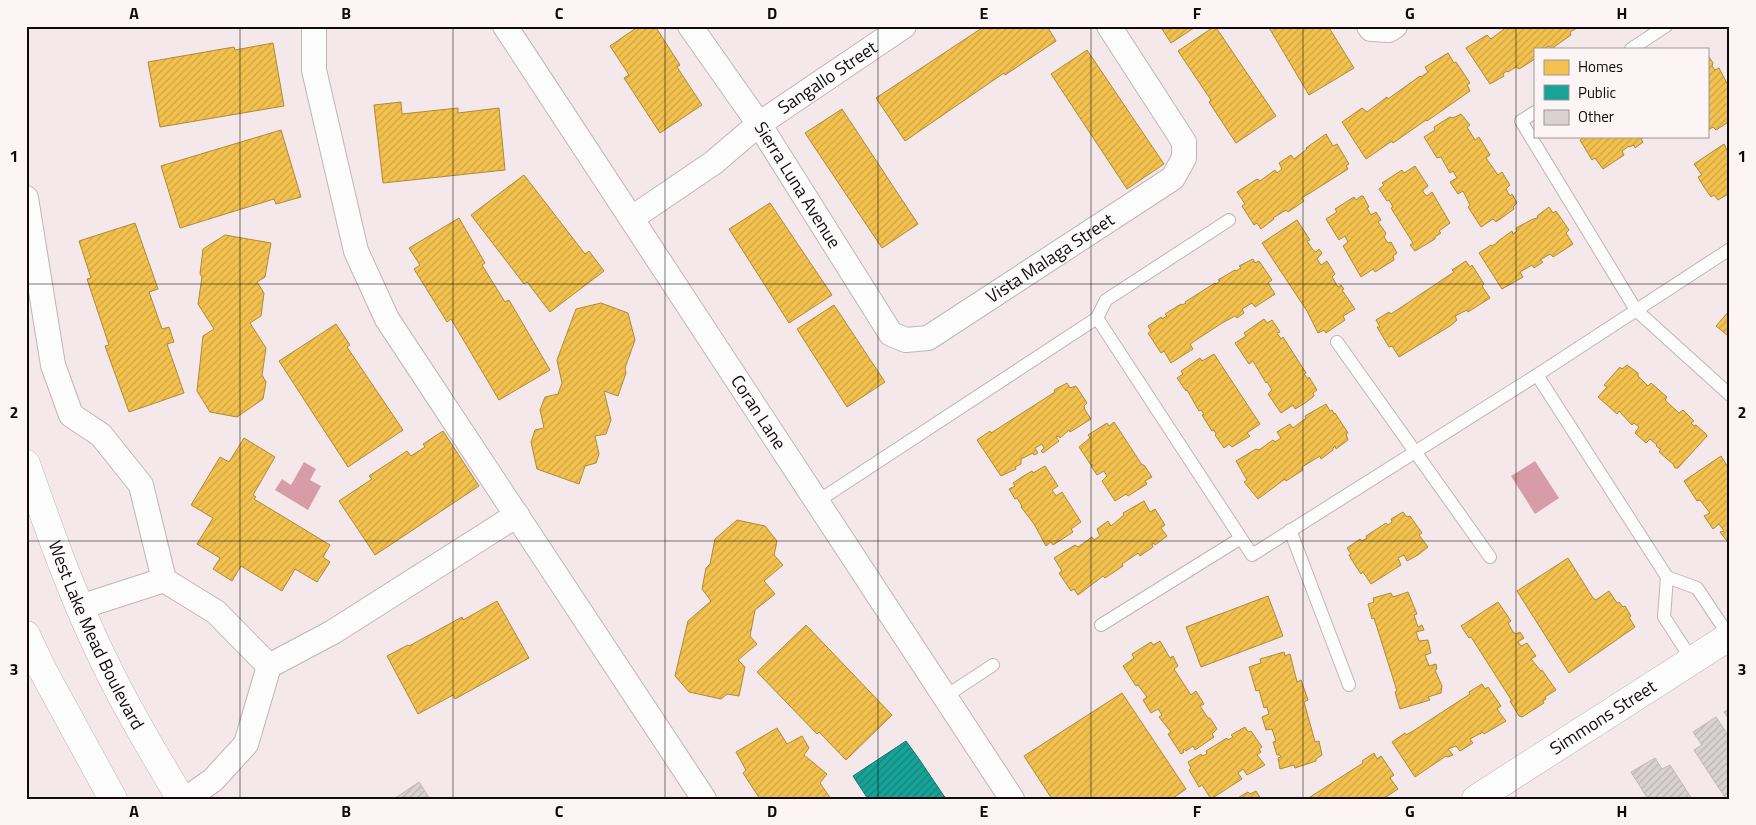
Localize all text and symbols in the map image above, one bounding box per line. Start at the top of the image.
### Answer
text: A [129,1,139,25]
text: B [341,1,351,25]
text: C [555,1,564,25]
text: D [767,1,777,25]
text: E [980,1,989,25]
text: F [1193,1,1202,25]
text: G [1405,1,1415,25]
text: H [1617,1,1627,25]
street label: Sangallo Street [772,33,883,121]
legend [1534,48,1708,138]
text: Homes [1578,55,1623,78]
text: Public [1578,81,1616,104]
text: Other [1578,105,1614,128]
street label: Sierra Luna Avenue [748,116,848,254]
text: 1 [10,144,18,168]
text: 1 [1738,144,1746,168]
street label: Vista Malaga Street [980,206,1120,310]
street label: Coran Lane [724,369,793,455]
text: 2 [10,400,18,424]
text: 2 [1738,400,1746,424]
street label: West Lake Mead Boulevard [42,537,151,734]
text: 3 [10,657,18,681]
text: 3 [1738,657,1746,681]
street label: Simmons Street [1544,672,1662,761]
text: A [129,799,139,823]
text: B [341,799,351,823]
text: C [555,799,564,823]
text: D [767,799,777,823]
text: E [980,799,989,823]
text: F [1193,799,1202,823]
text: G [1405,799,1415,823]
text: H [1617,799,1627,823]

